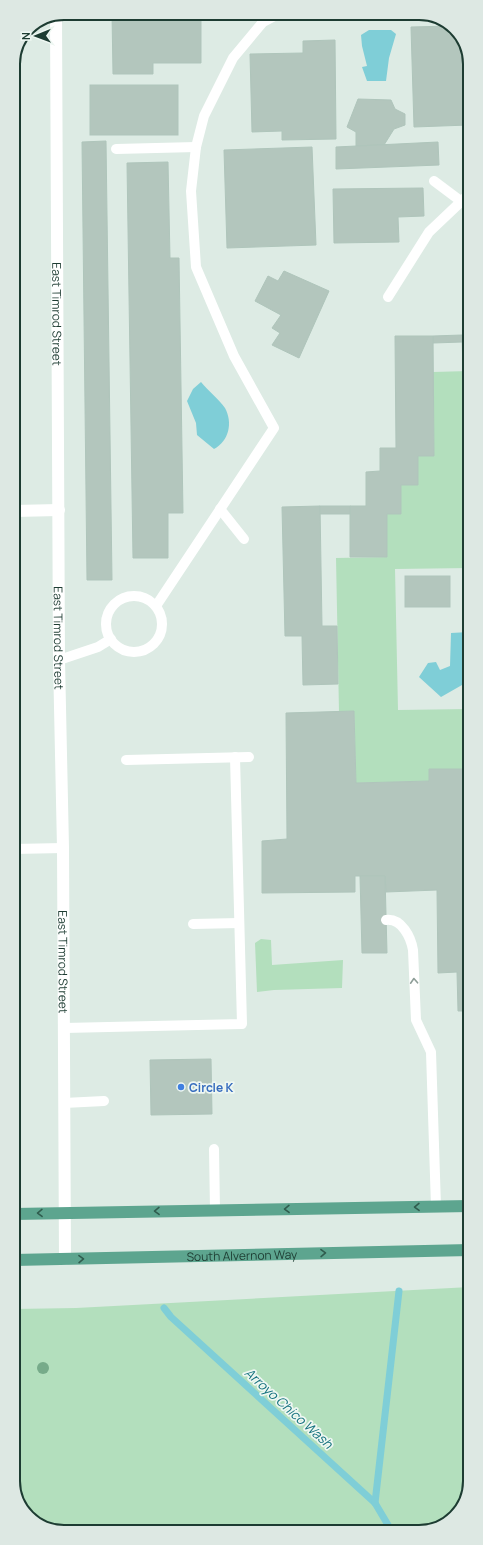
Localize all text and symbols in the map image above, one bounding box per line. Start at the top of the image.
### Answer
north arrow [16,16,56,56]
text: N [18,32,33,40]
street label: East Timrod Street [49,262,66,366]
street label: East Timrod Street [50,586,68,690]
street label: East Timrod Street [55,910,72,1014]
one-way arrow [410,978,419,984]
place label: Circle K [189,1079,234,1096]
marker: Circle K [176,1082,186,1092]
one-way arrow [414,1203,420,1211]
one-way arrow [284,1205,290,1213]
one-way arrow [154,1207,160,1215]
one-way arrow [37,1209,43,1217]
street label: South Alvernon Way [186,1245,298,1265]
one-way arrow [320,1249,326,1258]
one-way arrow [78,1255,84,1263]
water label: Arroyo Chico Wash [241,1364,338,1453]

